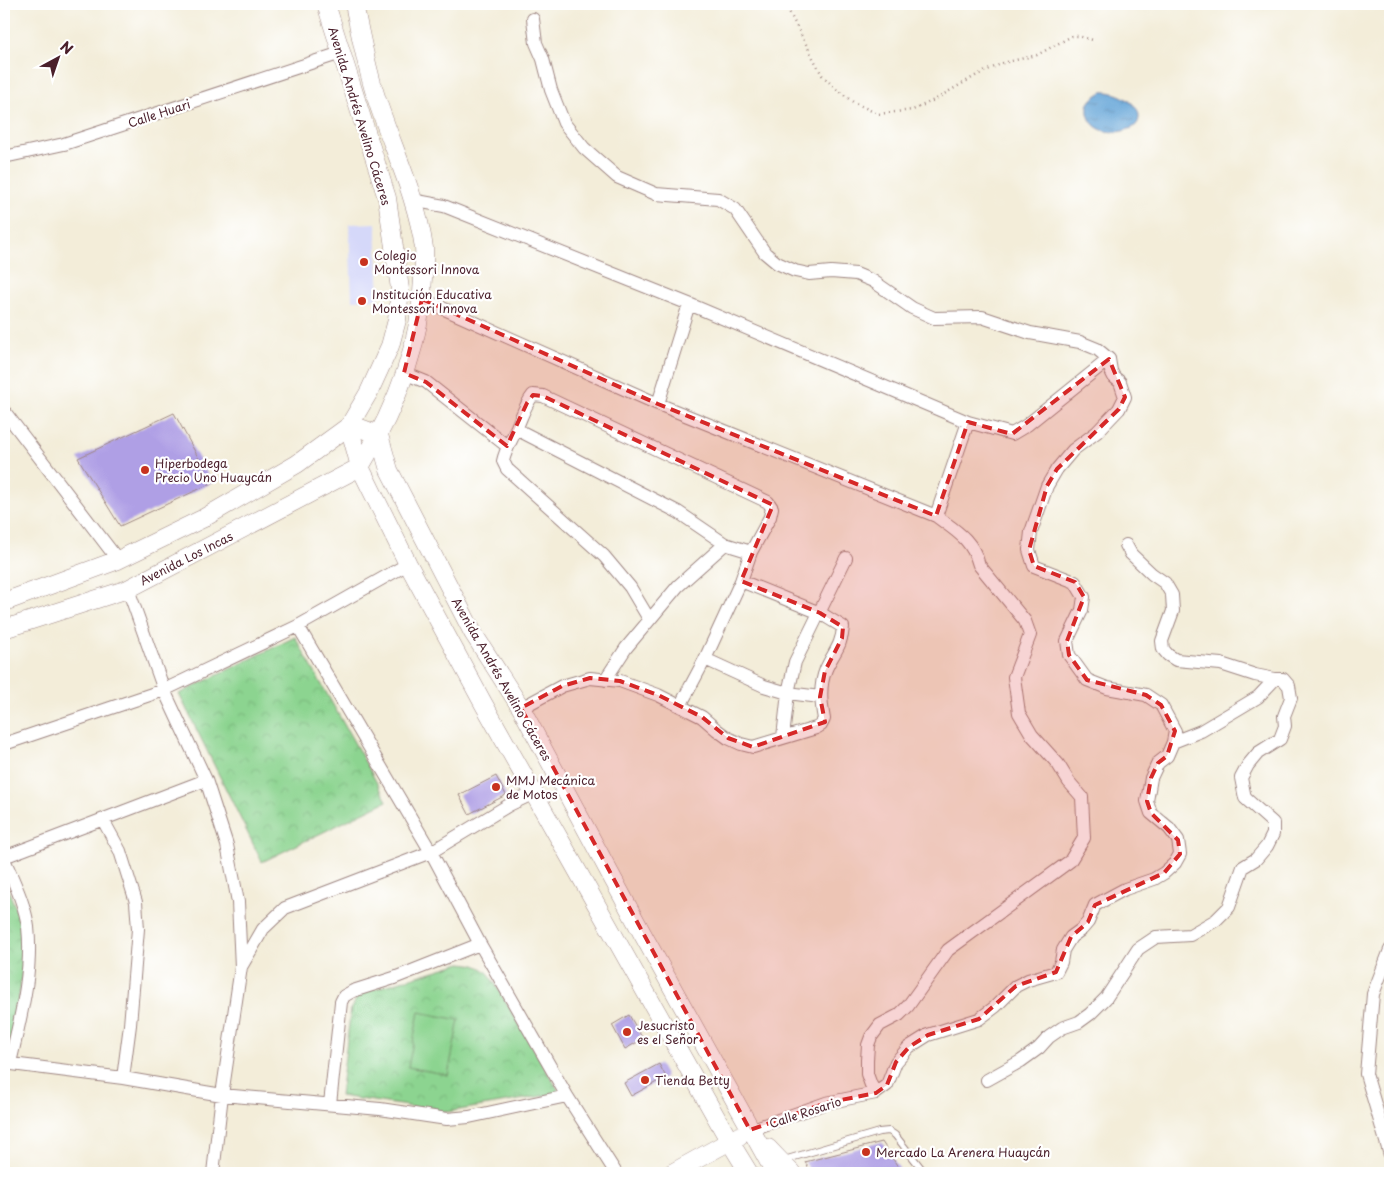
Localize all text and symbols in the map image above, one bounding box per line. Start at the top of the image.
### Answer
street label: Avenida Andrés Avelino Cáceres [324,24,396,208]
north arrow [32,32,82,82]
text: N [56,36,78,59]
street label: Calle Huari [125,94,193,132]
place label: Colegio Montessori Innova [374,246,480,278]
marker: Colegio Montessori Innova [358,256,370,268]
place label: Institución Educativa Montessori Innova [372,285,492,317]
marker: Institución Educativa Montessori Innova [356,295,368,307]
place label: Hiperbodega Precio Uno Huaycán [155,454,272,486]
marker: Hiperbodega Precio Uno Huaycán [139,464,151,476]
street label: Avenida Los Incas [136,527,236,589]
street label: Avenida Andrés Avelino Cáceres [448,594,557,764]
place label: MMJ Mecánica de Motos [506,771,595,803]
marker: MMJ Mecánica de Motos [490,781,502,793]
place label: Jesucristo es el Señor [637,1016,699,1048]
marker: Jesucristo es el Señor [621,1026,633,1038]
place label: Tienda Betty [655,1071,730,1089]
marker: Tienda Betty [639,1074,651,1086]
street label: Calle Rosario [767,1092,844,1132]
place label: Mercado La Arenera Huaycán [876,1143,1050,1161]
marker: Mercado La Arenera Huaycán [860,1146,872,1158]

